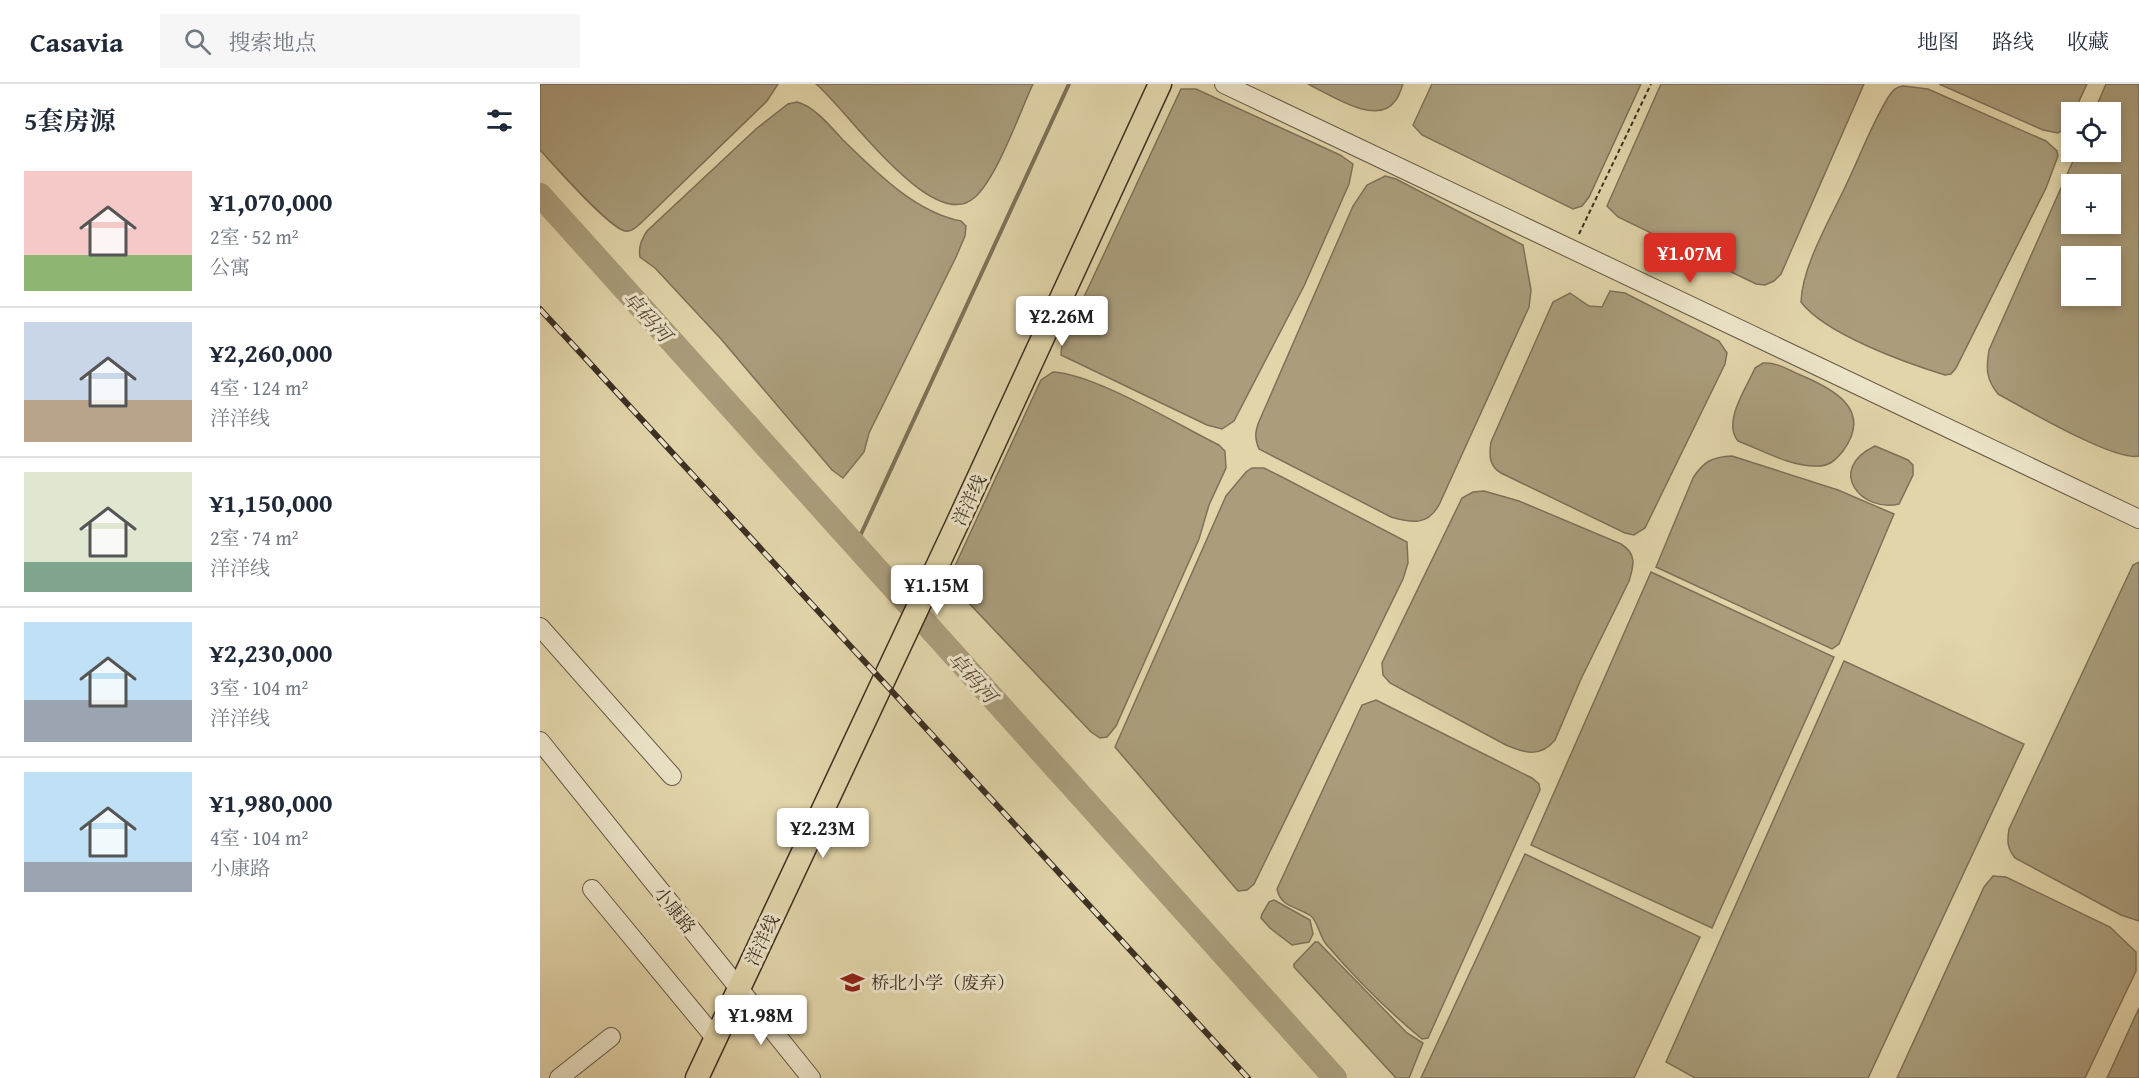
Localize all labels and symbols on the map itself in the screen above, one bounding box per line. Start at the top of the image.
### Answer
pin: ¥1.07M [1641,233,1739,284]
water label: 卓码河 [617,284,681,350]
pin: ¥2.26M [1013,296,1111,347]
street label: 洋洋线 [945,470,993,530]
pin: ¥1.15M [888,565,986,616]
water label: 卓码河 [942,645,1006,711]
pin: ¥2.23M [774,808,872,859]
street label: 小康路 [648,881,702,939]
street label: 洋洋线 [738,910,786,970]
school or university icon: 桥北小学（废弃） [840,969,866,995]
place label: 桥北小学（废弃） [871,969,1015,996]
pin: ¥1.98M [712,995,810,1046]

